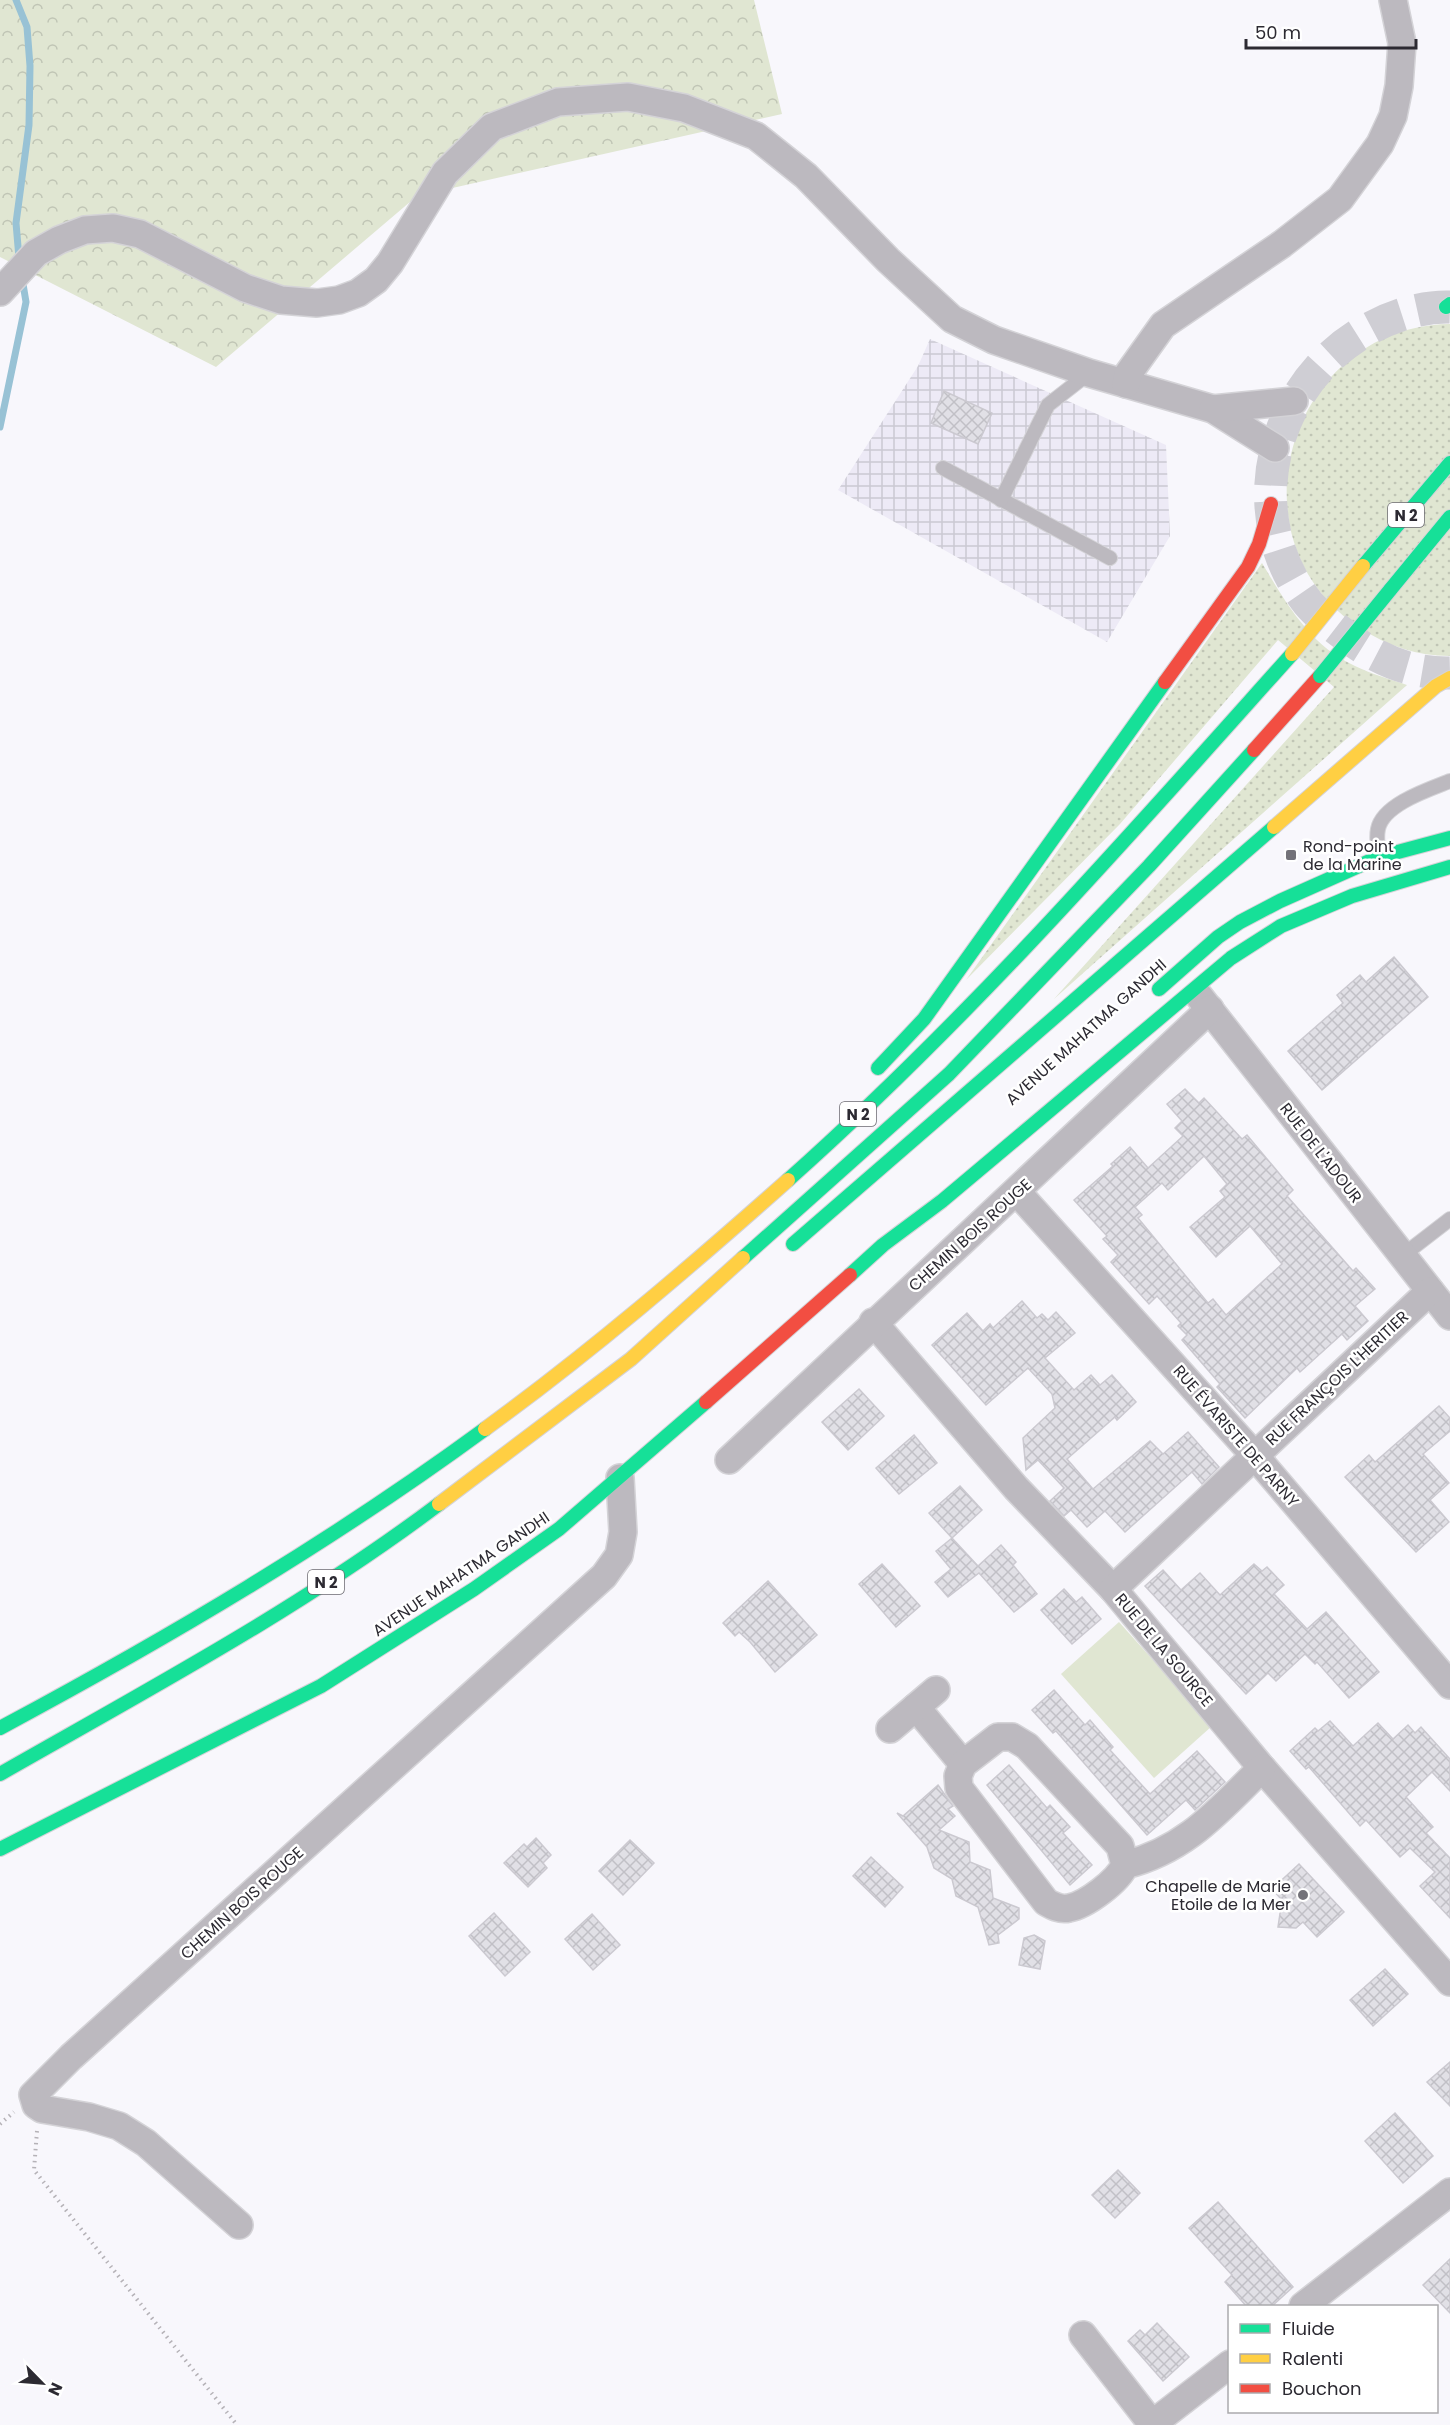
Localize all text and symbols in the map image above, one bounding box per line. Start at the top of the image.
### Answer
scale bar [1246,12,1416,50]
text: 50 m [1255,20,1301,45]
road number: N 2 [1388,503,1424,527]
place label: Rond-point de la Marine [1303,835,1402,876]
marker: Rond-point de la Marine [1284,848,1298,862]
street label: AVENUE MAHATMA GANDHI [1001,954,1171,1110]
street label: RUE DE L'ADOUR [1275,1098,1367,1208]
road number: N 2 [840,1102,876,1126]
street label: CHEMIN BOIS ROUGE [903,1173,1037,1297]
street label: RUE FRANÇOIS L'HERITIER [1260,1305,1414,1451]
street label: RUE ÉVARISTE DE PARNY [1168,1360,1305,1512]
street label: AVENUE MAHATMA GANDHI [368,1506,554,1642]
road number: N 2 [308,1570,344,1594]
street label: RUE DE LA SOURCE [1110,1588,1218,1712]
street label: CHEMIN BOIS ROUGE [175,1841,309,1965]
place label: Chapelle de Marie Etoile de la Mer [1145,1875,1291,1916]
marker: Chapelle de Marie Etoile de la Mer [1296,1888,1310,1902]
legend [1228,2305,1438,2413]
text: Fluide [1282,2316,1335,2341]
text: Ralenti [1282,2346,1343,2371]
north arrow [12,2353,72,2413]
text: Bouchon [1282,2376,1362,2401]
text: N [42,2379,68,2399]

